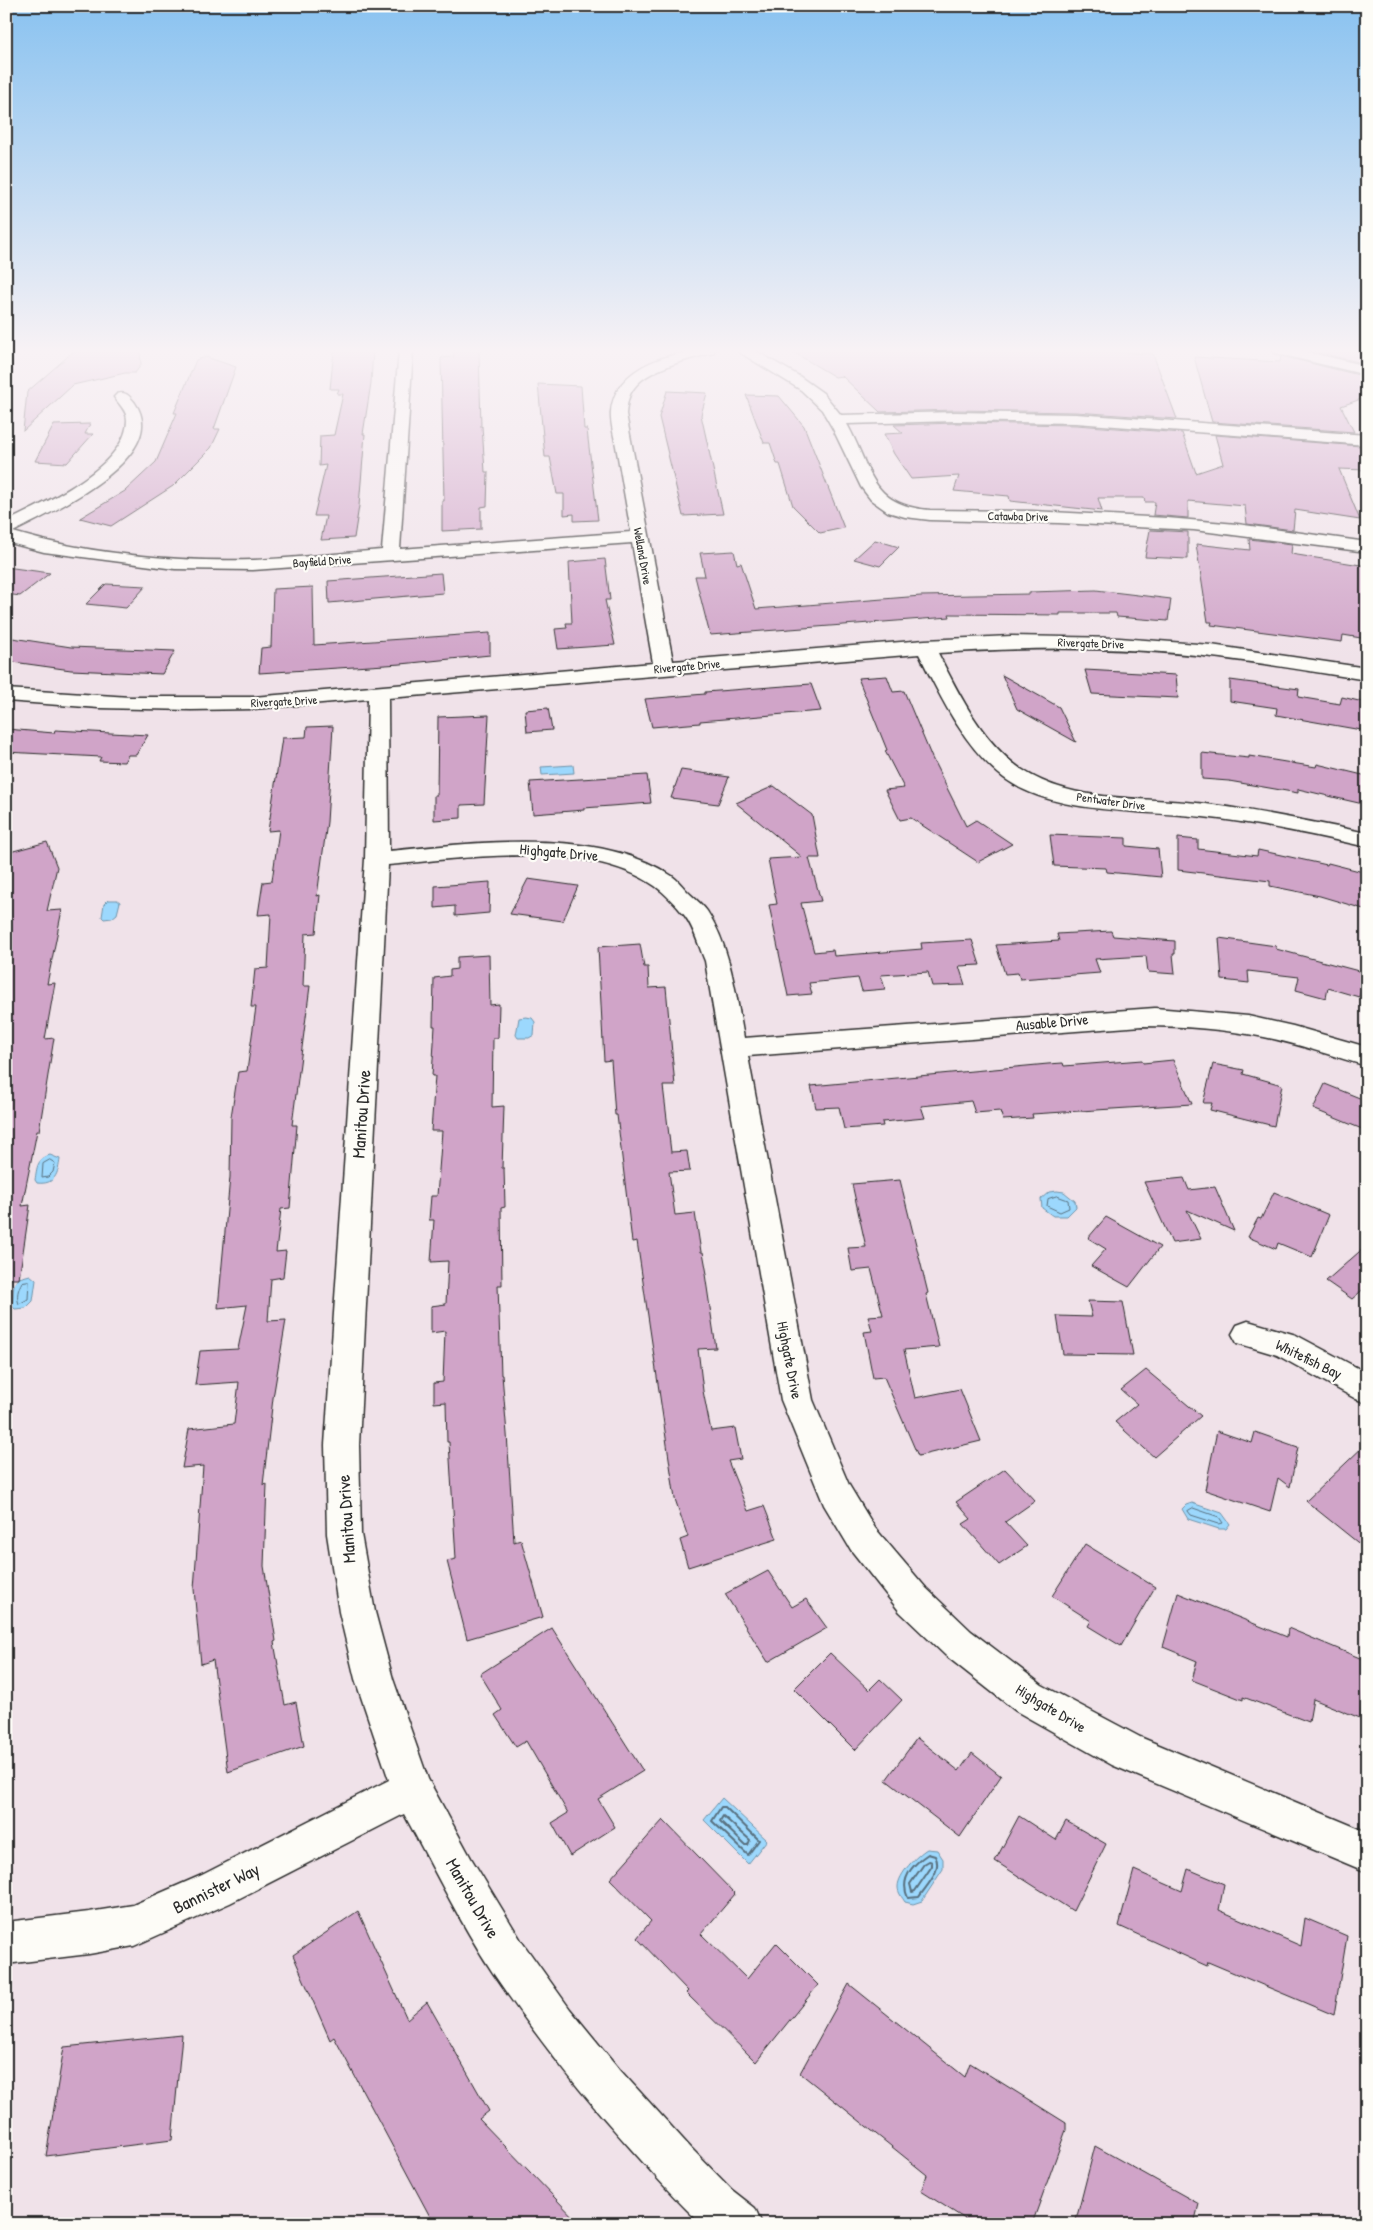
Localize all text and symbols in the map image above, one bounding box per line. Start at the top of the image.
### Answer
street label: Catawba Drive [988,507,1049,525]
street label: Welland Drive [630,526,656,586]
street label: Bayfield Drive [292,550,352,572]
street label: Rivergate Drive [1057,633,1125,653]
street label: Rivergate Drive [653,655,721,677]
street label: Rivergate Drive [250,691,318,711]
street label: Pentwater Drive [1076,788,1147,814]
street label: Highgate Drive [519,838,599,866]
street label: Ausable Drive [1015,1008,1089,1036]
street label: Manitou Drive [345,1069,377,1159]
street label: Highgate Drive [772,1319,808,1401]
street label: Whitefish Bay [1272,1334,1346,1384]
street label: Manitou Drive [330,1474,362,1564]
street label: Highgate Drive [1012,1679,1090,1737]
street label: Manitou Drive [440,1853,506,1943]
street label: Bannister Way [168,1856,264,1920]

